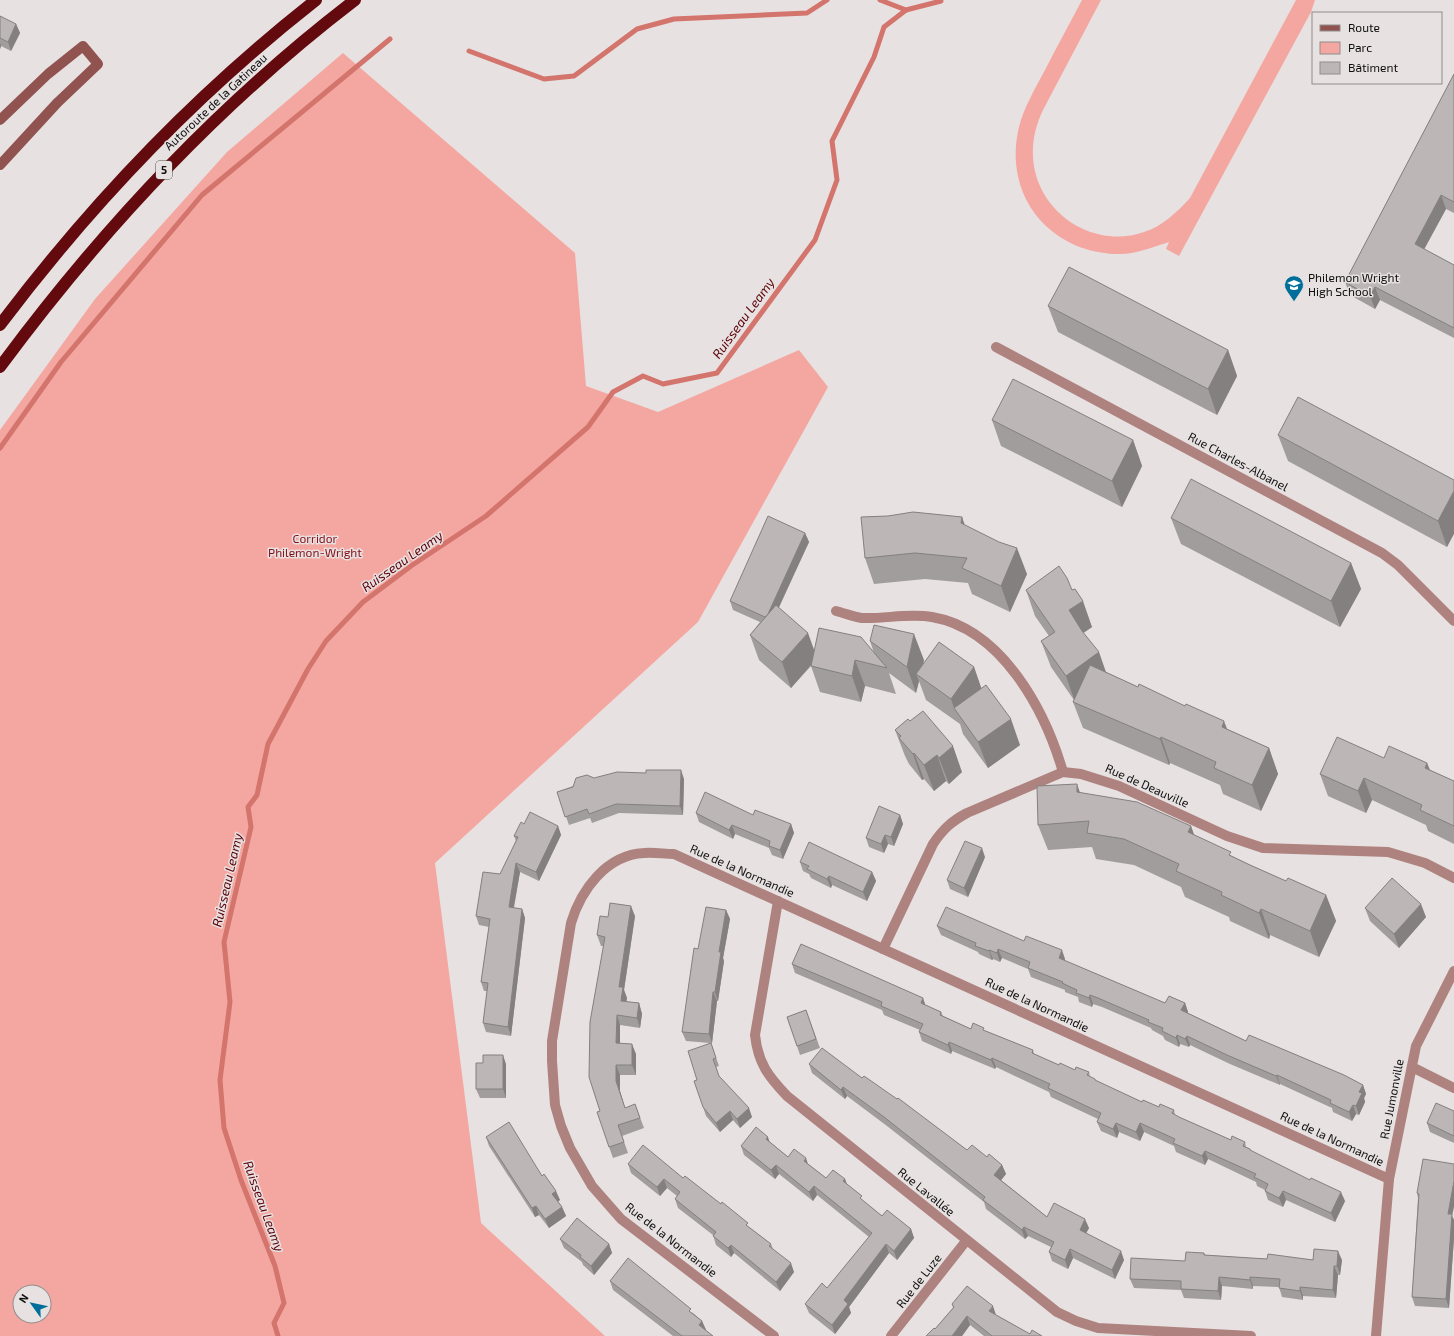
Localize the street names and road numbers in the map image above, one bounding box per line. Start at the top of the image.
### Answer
street label: Autoroute de la Gatineau [161,50,269,152]
road number: 5 [156,161,172,179]
street label: Rue Charles-Albanel [1186,429,1291,494]
street label: Rue de Deauville [1103,760,1191,810]
street label: Rue de la Normandie [688,841,797,899]
street label: Rue de la Normandie [983,974,1091,1034]
street label: Rue Jumonville [1376,1058,1406,1140]
street label: Rue de la Normandie [1278,1108,1386,1168]
street label: Rue Lavallée [895,1164,958,1218]
street label: Rue de la Normandie [623,1199,720,1279]
street label: Rue de Luze [893,1250,944,1310]

